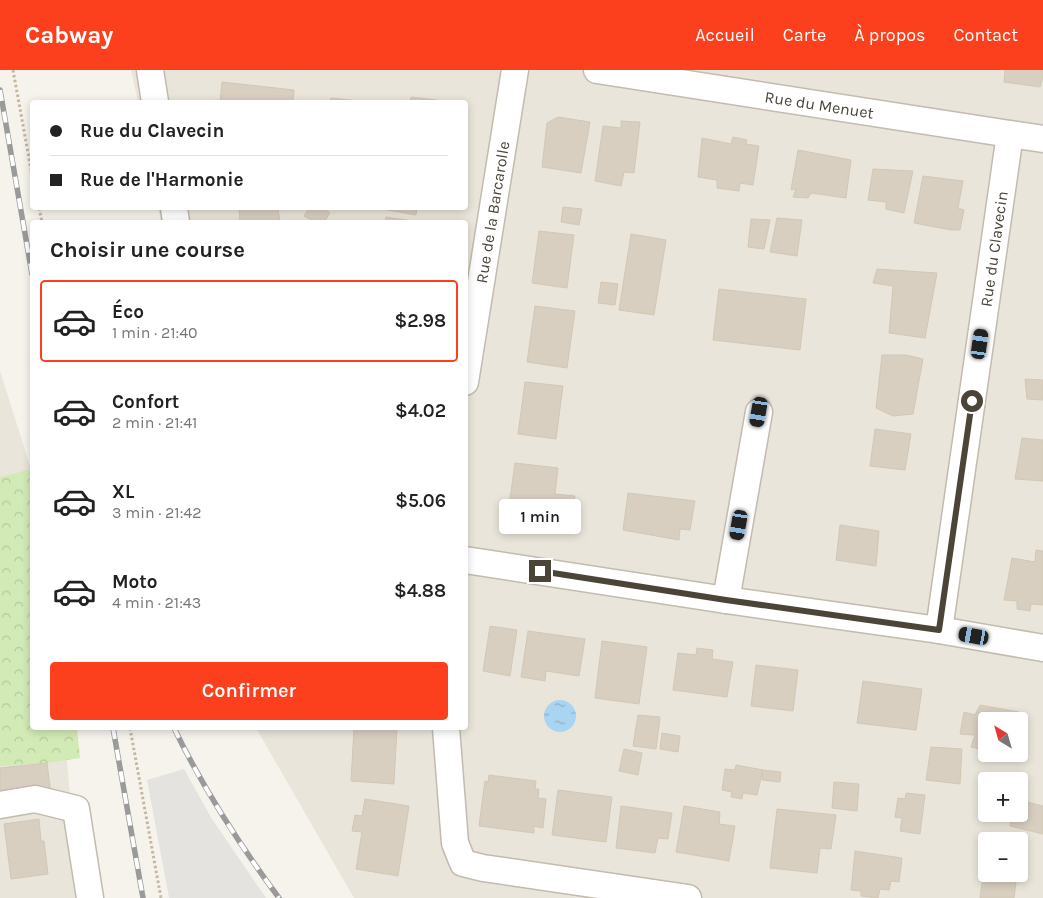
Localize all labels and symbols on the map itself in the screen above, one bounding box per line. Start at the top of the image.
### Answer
street label: Rue du Menuet [763,87,875,123]
street label: Rue de la Barcarolle [472,140,513,285]
street label: Rue du Clavecin [976,190,1012,308]
car [970,328,989,360]
route start [961,390,983,412]
car [749,396,768,428]
callout: 1 min [499,498,581,534]
car [729,509,748,541]
route end [529,560,551,582]
car [957,626,990,646]
north arrow [978,712,1028,762]

